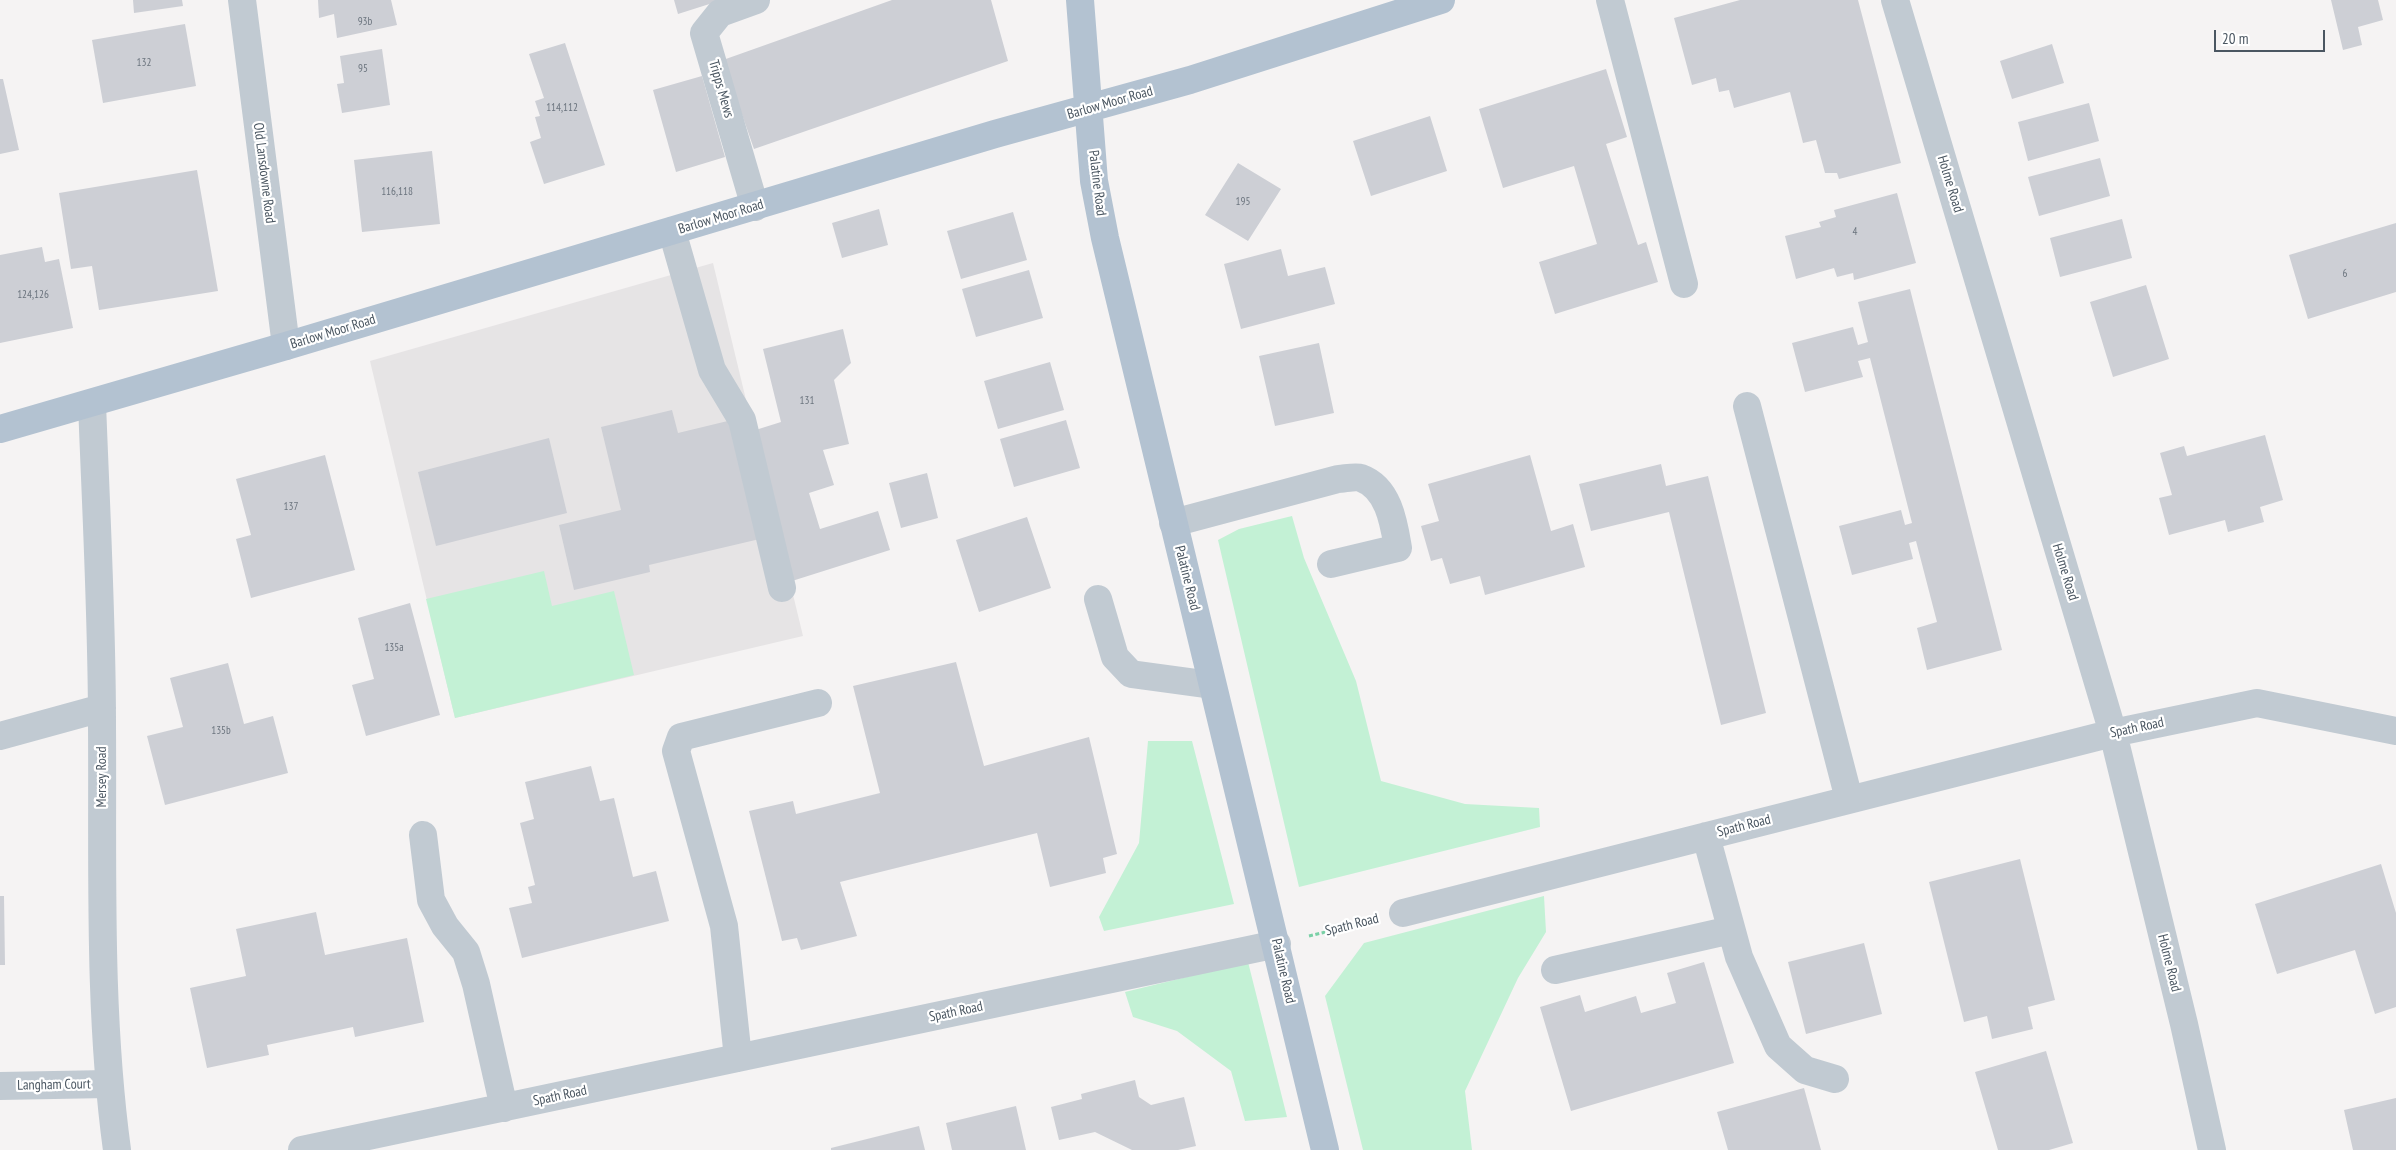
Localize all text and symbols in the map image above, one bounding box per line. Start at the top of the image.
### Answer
house number: 93b [358,15,372,29]
scale bar [2216,20,2327,52]
text: 20 m [2222,29,2248,48]
house number: 132 [137,56,151,70]
street label: Tripps Mews [705,58,737,120]
house number: 95 [358,62,368,76]
street label: Barlow Moor Road [1065,83,1155,123]
house number: 114,112 [546,101,578,115]
street label: Old Lansdowne Road [250,122,278,224]
street label: Palatine Road [1085,149,1109,217]
street label: Holme Road [1933,154,1967,214]
house number: 116,118 [381,185,413,199]
house number: 195 [1236,195,1250,209]
street label: Barlow Moor Road [676,196,766,238]
house number: 4 [1853,225,1857,239]
house number: 6 [2343,267,2347,281]
house number: 124,126 [17,288,49,302]
street label: Barlow Moor Road [288,311,378,353]
house number: 131 [800,394,814,408]
house number: 137 [284,500,298,514]
street label: Holme Road [2048,542,2082,602]
street label: Palatine Road [1171,544,1203,612]
house number: 135a [384,641,404,655]
street label: Spath Road [2109,714,2165,742]
house number: 135b [211,724,231,738]
street label: Mersey Road [94,747,110,807]
street label: Spath Road [1716,811,1772,841]
street label: Spath Road [1324,910,1380,940]
street label: Holme Road [2154,933,2184,993]
street label: Palatine Road [1267,937,1299,1005]
street label: Spath Road [928,998,984,1026]
street label: Langham Court [17,1076,91,1094]
street label: Spath Road [532,1082,588,1110]

